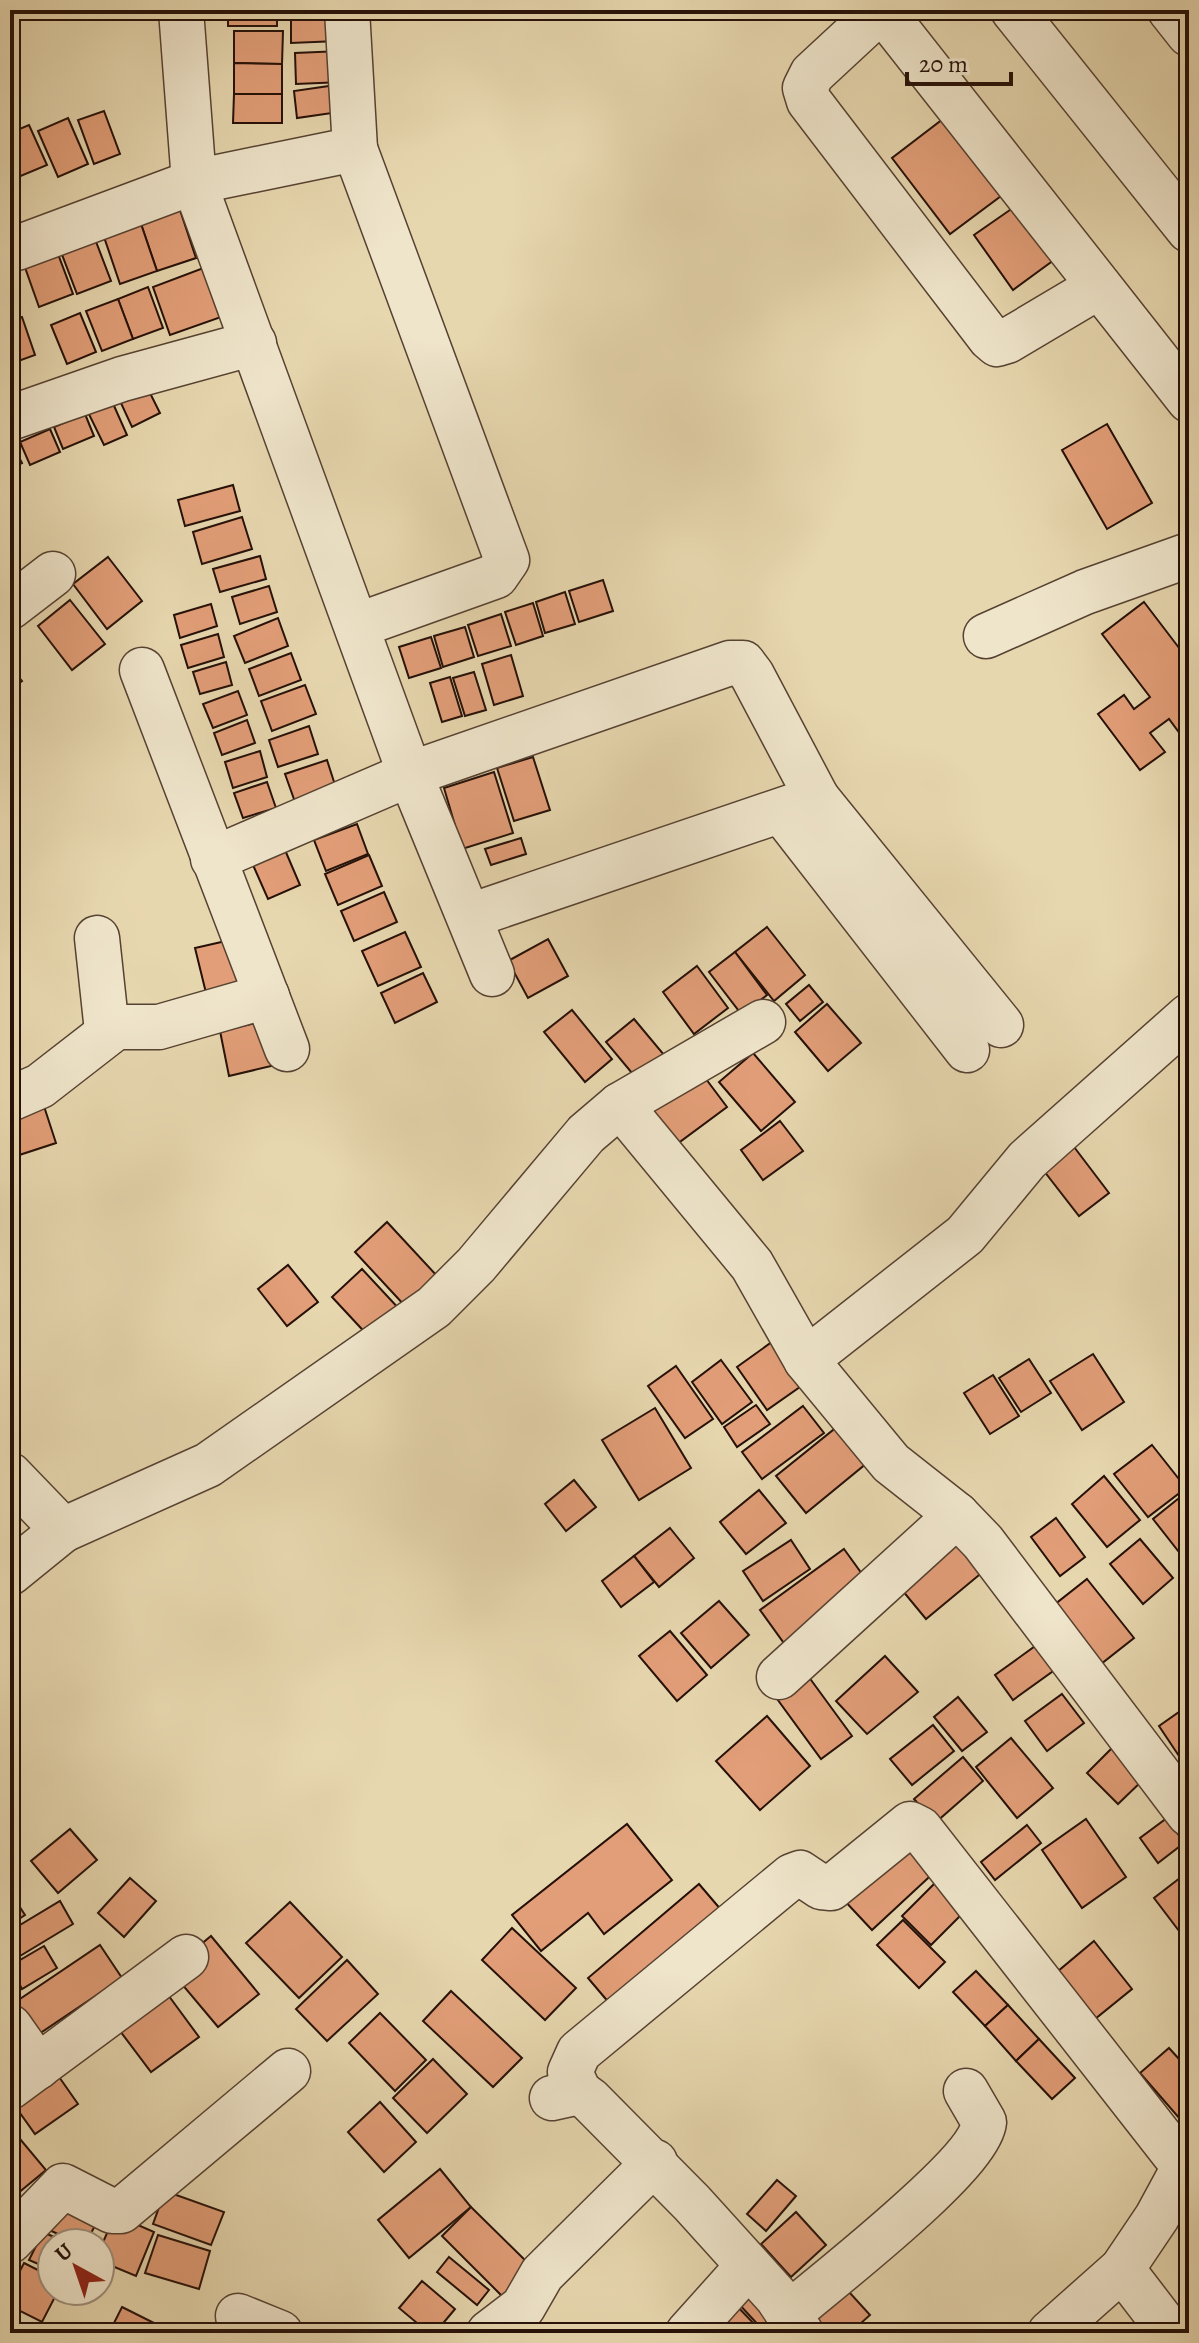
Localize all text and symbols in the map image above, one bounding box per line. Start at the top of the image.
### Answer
scale bar [907,36,1011,86]
text: 20 m [919,48,968,80]
north arrow [36,2227,116,2307]
text: U [49,2236,79,2269]

